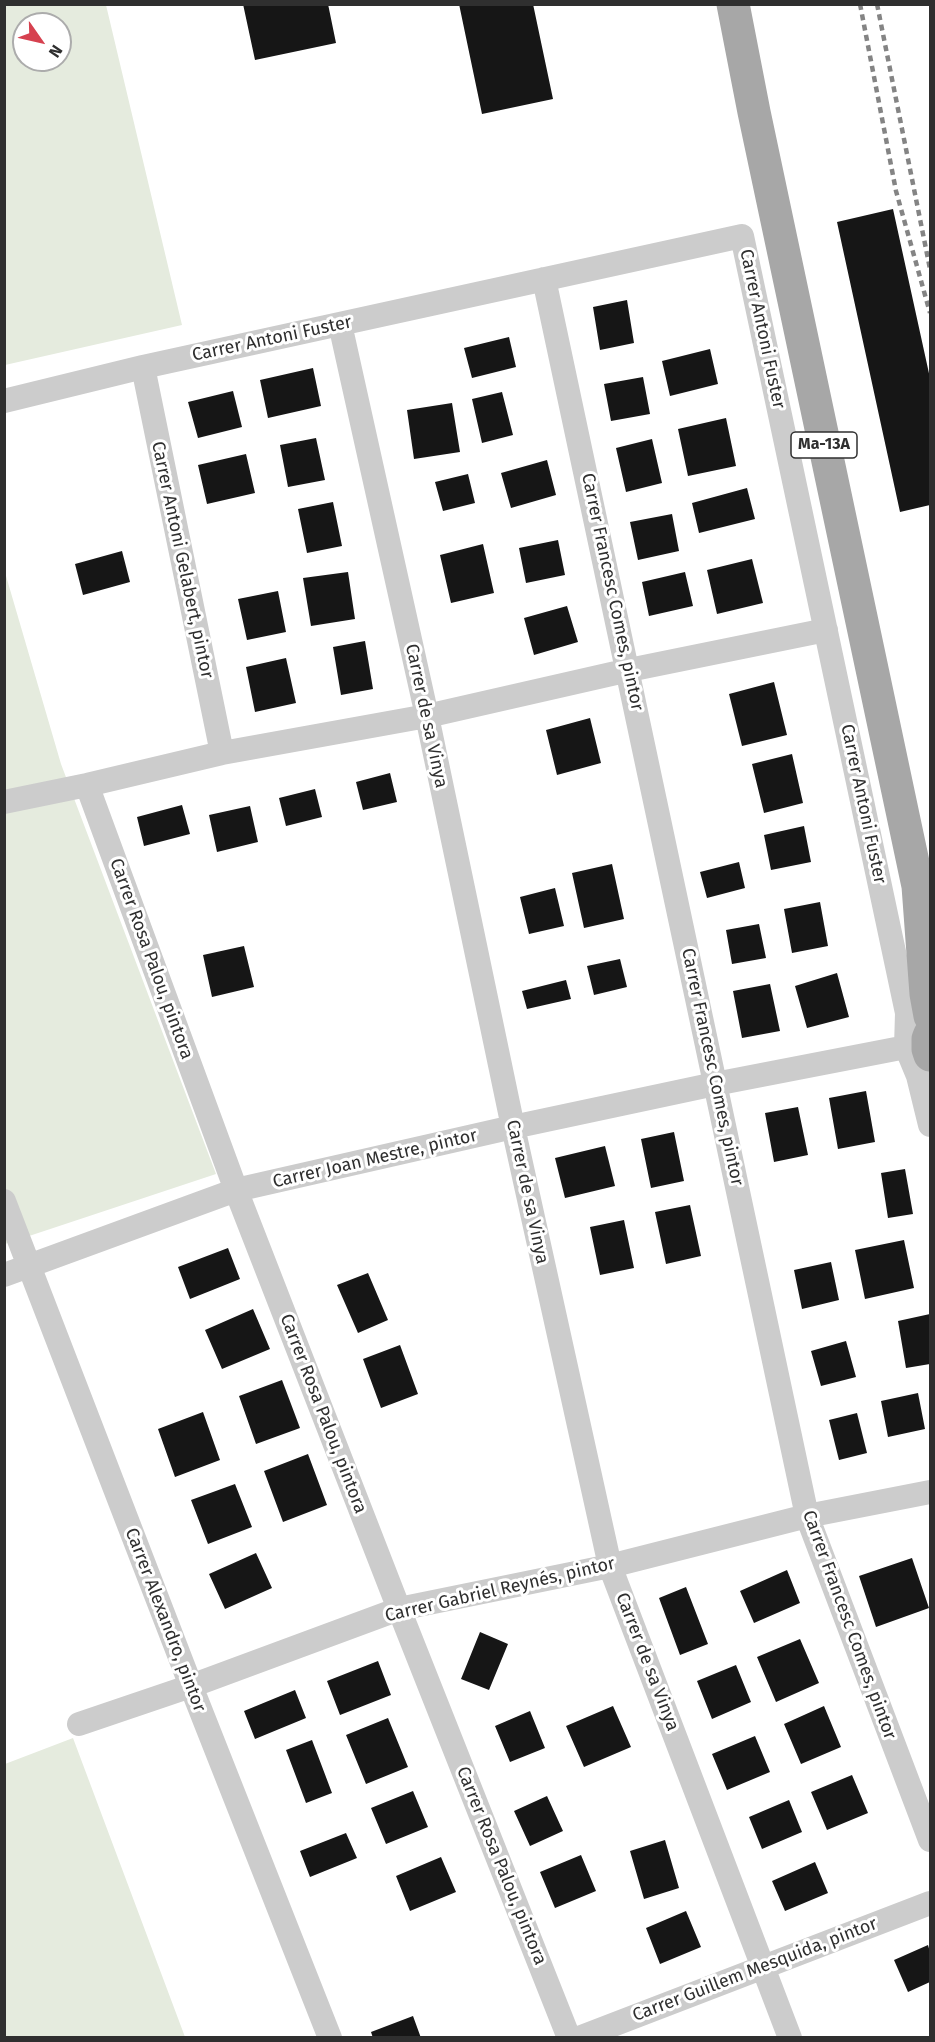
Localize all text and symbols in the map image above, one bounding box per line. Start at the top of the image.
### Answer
north arrow [12,12,72,72]
text: N [45,42,67,61]
street label: Carrer Antoni Fuster [735,247,789,411]
street label: Carrer Antoni Fuster [190,312,354,366]
road number: Ma-13A [791,432,857,458]
street label: Carrer Antoni Gelabert, pintor [146,439,218,681]
street label: Carrer Francesc Comes, pintor [576,471,648,713]
street label: Carrer de sa Vinya [400,642,452,790]
street label: Carrer Antoni Fuster [836,722,890,886]
street label: Carrer Rosa Palou, pintora [105,856,197,1062]
street label: Carrer Francesc Comes, pintor [676,946,748,1188]
street label: Carrer de sa Vinya [501,1118,553,1266]
street label: Carrer Joan Mestre, pintor [271,1125,479,1193]
street label: Carrer Rosa Palou, pintora [275,1311,371,1517]
street label: Carrer Francesc Comes, pintor [797,1507,901,1743]
street label: Carrer Alexandro, pintor [120,1525,210,1715]
street label: Carrer Gabriel Reynés, pintor [383,1553,617,1627]
street label: Carrer de sa Vinya [611,1590,683,1734]
street label: Carrer Rosa Palou, pintora [451,1764,551,1968]
street label: Carrer Guillem Mesquida, pintor [630,1913,880,2027]

